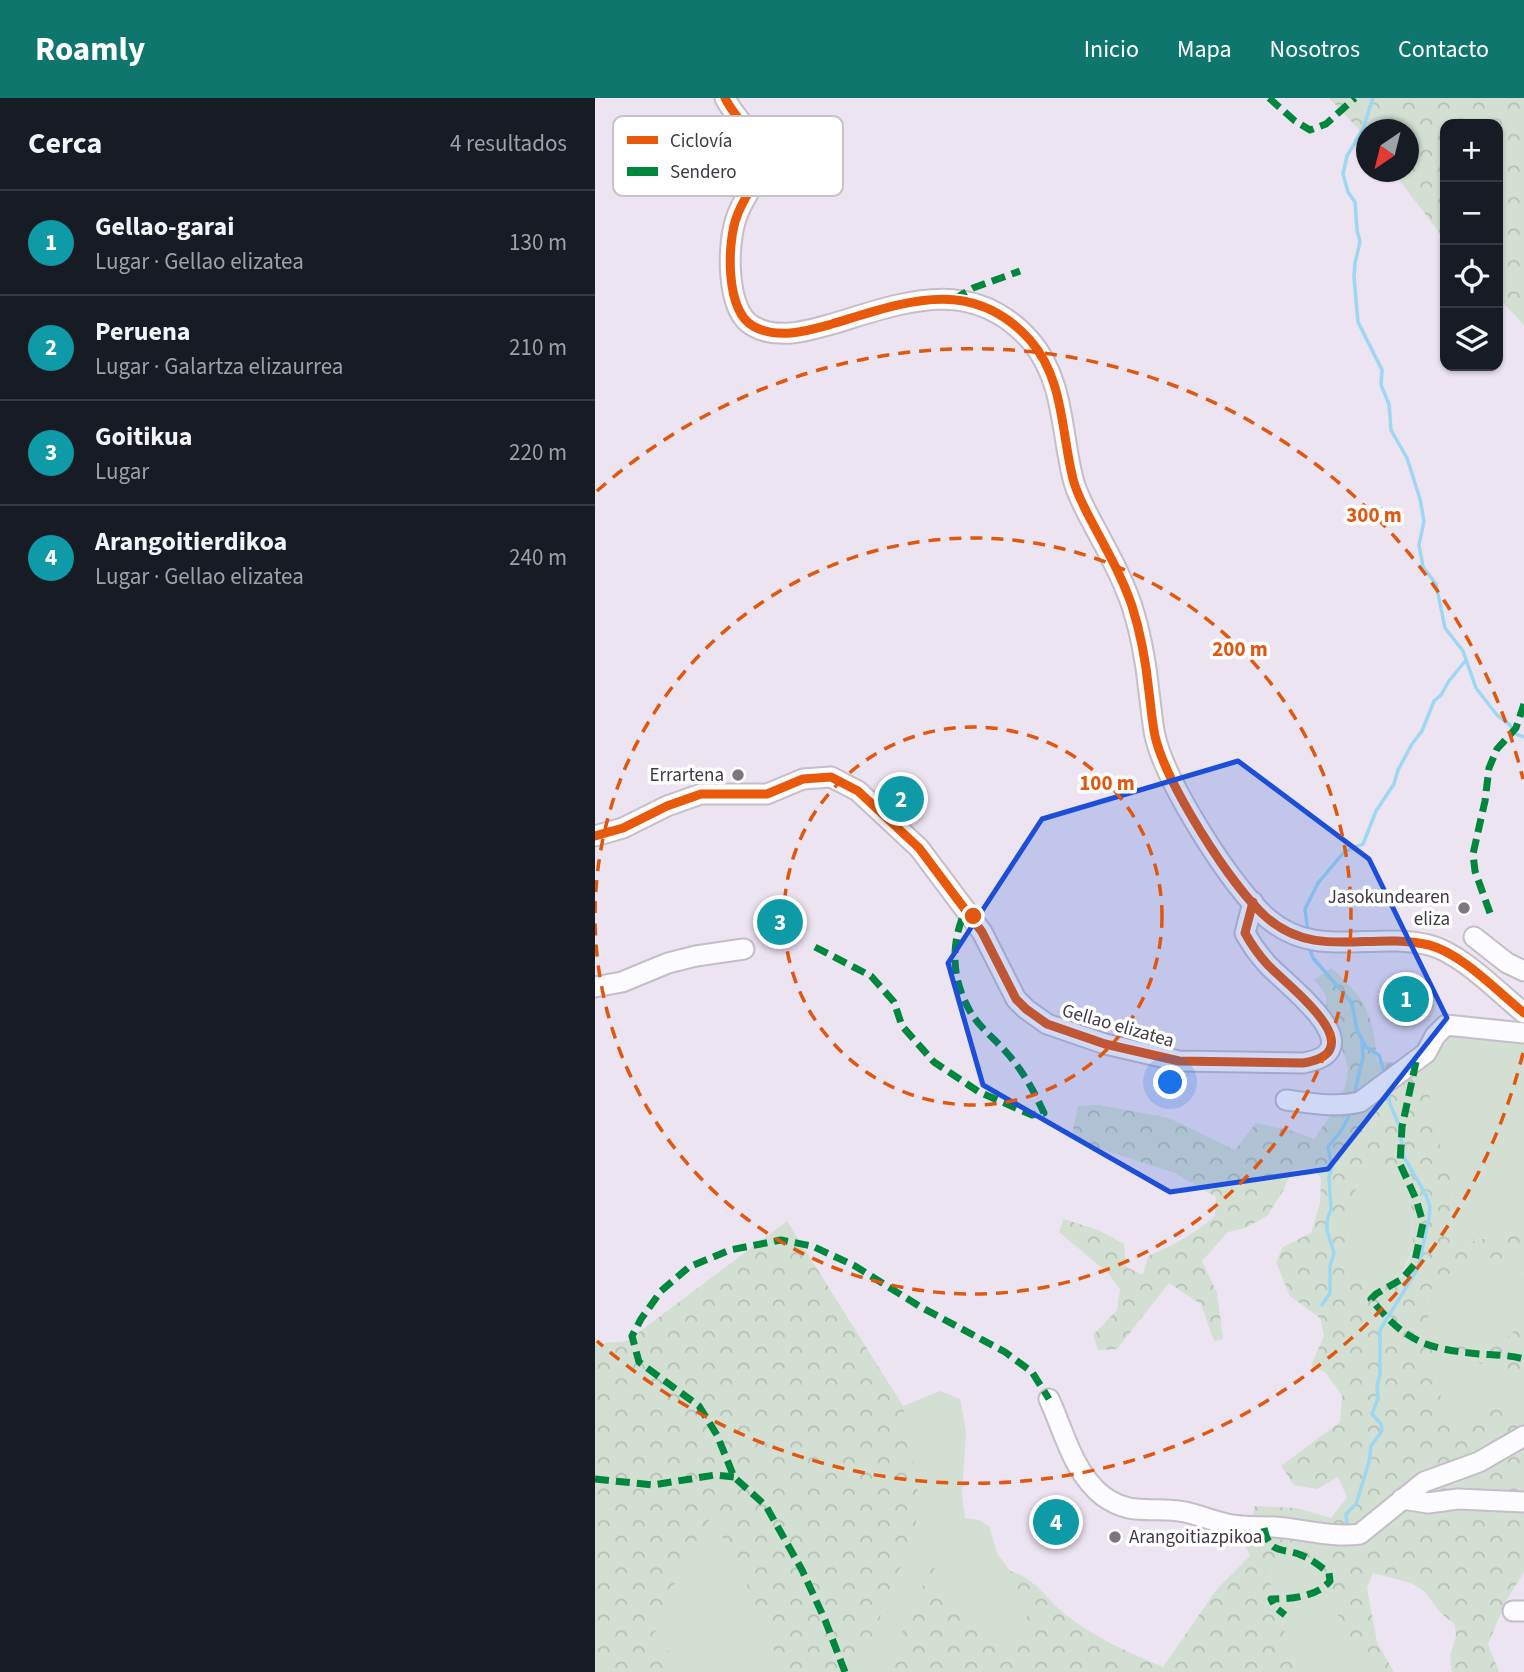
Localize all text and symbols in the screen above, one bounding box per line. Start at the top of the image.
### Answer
text: Roamly [35,26,145,73]
text: Inicio [1084,32,1139,67]
text: Mapa [1177,32,1232,67]
text: Nosotros [1270,32,1360,67]
text: Contacto [1398,32,1489,67]
legend [613,116,843,196]
north arrow [1356,119,1419,182]
map controls [1440,119,1503,371]
button: + [1440,119,1503,182]
text: Cerca [28,122,102,165]
text: 4 resultados [450,127,567,160]
text: Ciclovía [670,128,732,155]
text: Sendero [670,159,737,186]
button: − [1440,182,1503,245]
text: Gellao-garai [95,208,234,245]
text: 1 [45,226,57,259]
text: 130 m [509,226,567,259]
text: Lugar · Gellao elizatea [95,245,304,278]
button: locate [1440,245,1503,308]
button: layers [1440,308,1503,371]
text: Peruena [95,313,191,350]
text: 2 [45,331,57,364]
text: 210 m [509,331,567,364]
text: Lugar · Galartza elizaurrea [95,350,343,383]
text: Goitikua [95,418,193,455]
text: 3 [45,436,57,469]
text: 220 m [509,436,567,469]
text: Lugar [95,455,149,488]
text: 300 m [1346,500,1402,530]
text: Arangoitierdikoa [95,523,287,560]
text: 4 [45,541,57,574]
text: 240 m [509,541,567,574]
text: Lugar · Gellao elizatea [95,560,304,593]
text: 200 m [1212,634,1268,664]
place label: Errartena [650,762,724,789]
marker: Errartena [730,767,746,783]
text: 100 m [1079,768,1135,798]
pin: 2 [878,773,924,825]
place label: Jasokundearen eliza [1328,884,1450,933]
pin: 3 [757,896,803,948]
marker: Jasokundearen eliza [1456,900,1472,916]
centre of rings [961,904,985,928]
pin: 1 [1383,973,1429,1025]
street label: Gellao elizatea [1059,997,1177,1055]
your location [1153,1065,1187,1099]
pin: 4 [1033,1496,1079,1548]
place label: Arangoitiazpikoa [1129,1524,1262,1551]
marker: Arangoitiazpikoa [1107,1529,1123,1545]

